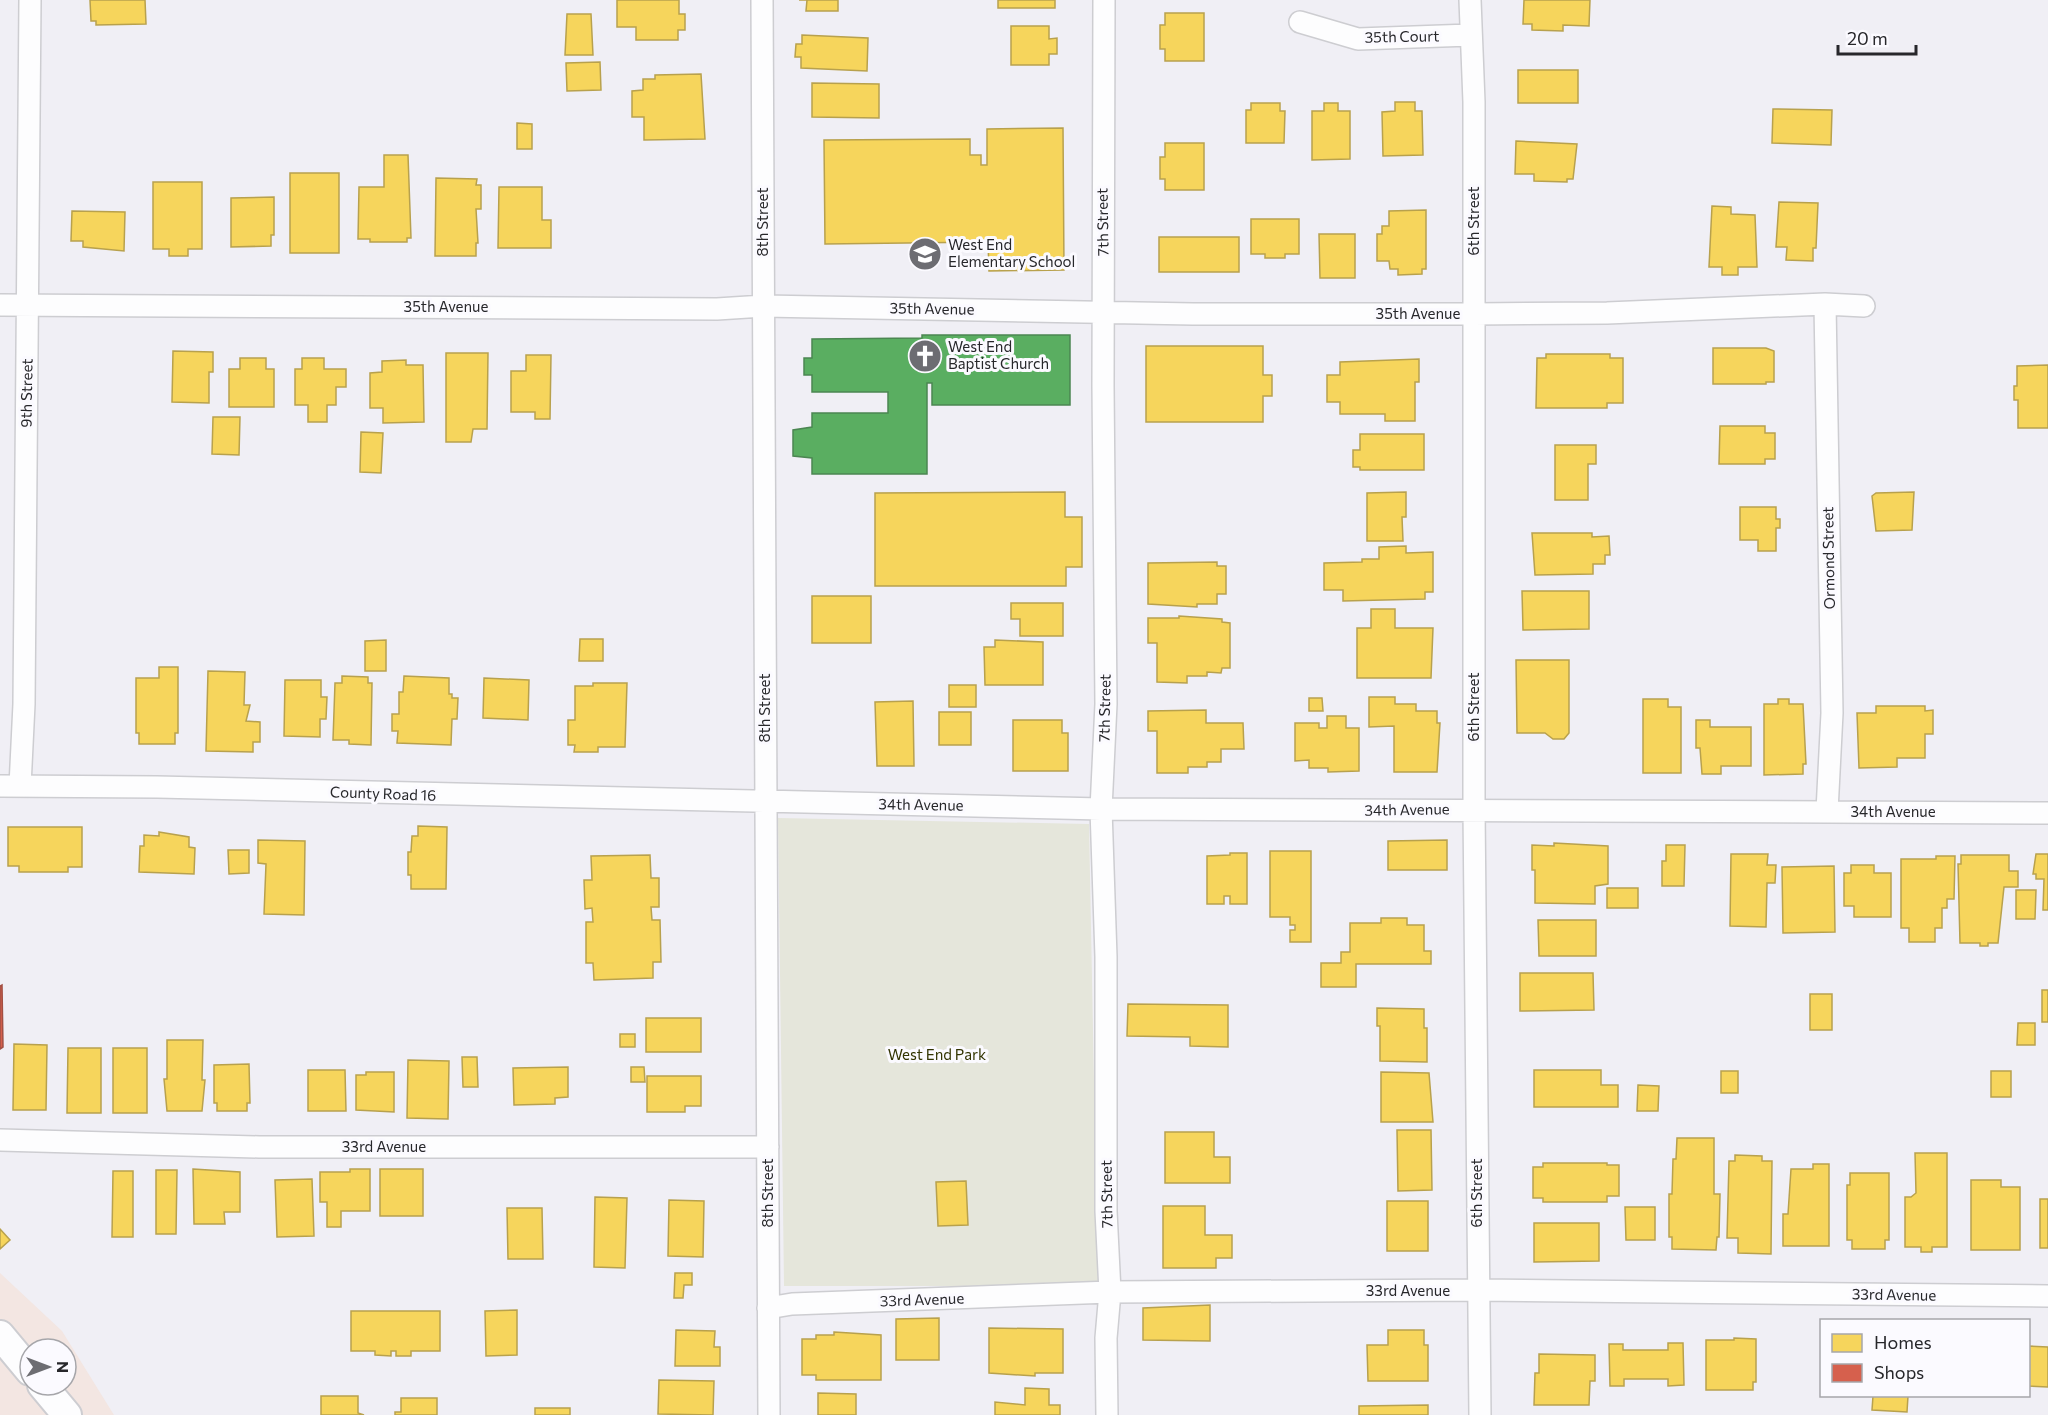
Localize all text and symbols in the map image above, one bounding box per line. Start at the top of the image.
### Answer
scale bar [1838,18,1916,56]
street label: 35th Court [1365,26,1439,46]
text: 20 m [1847,27,1888,49]
street label: 6th Street [1464,186,1482,256]
street label: 8th Street [753,187,771,257]
street label: 7th Street [1092,188,1112,256]
place label: West End Elementary School [948,235,1075,270]
school or university icon: West End Elementary School [907,236,943,272]
street label: 35th Avenue [404,297,488,315]
street label: 35th Avenue [889,298,975,318]
street label: 35th Avenue [1376,304,1460,322]
place label: West End Baptist Church [948,337,1049,372]
church icon: West End Baptist Church [907,338,943,374]
street label: 9th Street [16,358,36,428]
street label: Ormond Street [1818,506,1838,610]
street label: 6th Street [1464,672,1482,742]
street label: 8th Street [755,673,773,743]
street label: 7th Street [1094,674,1114,742]
street label: County Road 16 [330,782,437,804]
street label: 34th Avenue [878,794,964,814]
street label: 34th Avenue [1364,799,1450,819]
street label: 34th Avenue [1850,802,1936,820]
park label: West End Park [888,1045,986,1063]
street label: 33rd Avenue [342,1137,426,1155]
street label: 8th Street [758,1158,776,1228]
street label: 6th Street [1467,1158,1485,1228]
street label: 7th Street [1096,1160,1116,1228]
street label: 33rd Avenue [1366,1281,1450,1299]
street label: 33rd Avenue [1852,1284,1936,1304]
street label: 33rd Avenue [879,1289,965,1309]
legend [1820,1319,2030,1397]
text: Homes [1874,1331,1932,1353]
north arrow [18,1337,78,1397]
text: N [54,1361,73,1373]
text: Shops [1874,1361,1924,1383]

